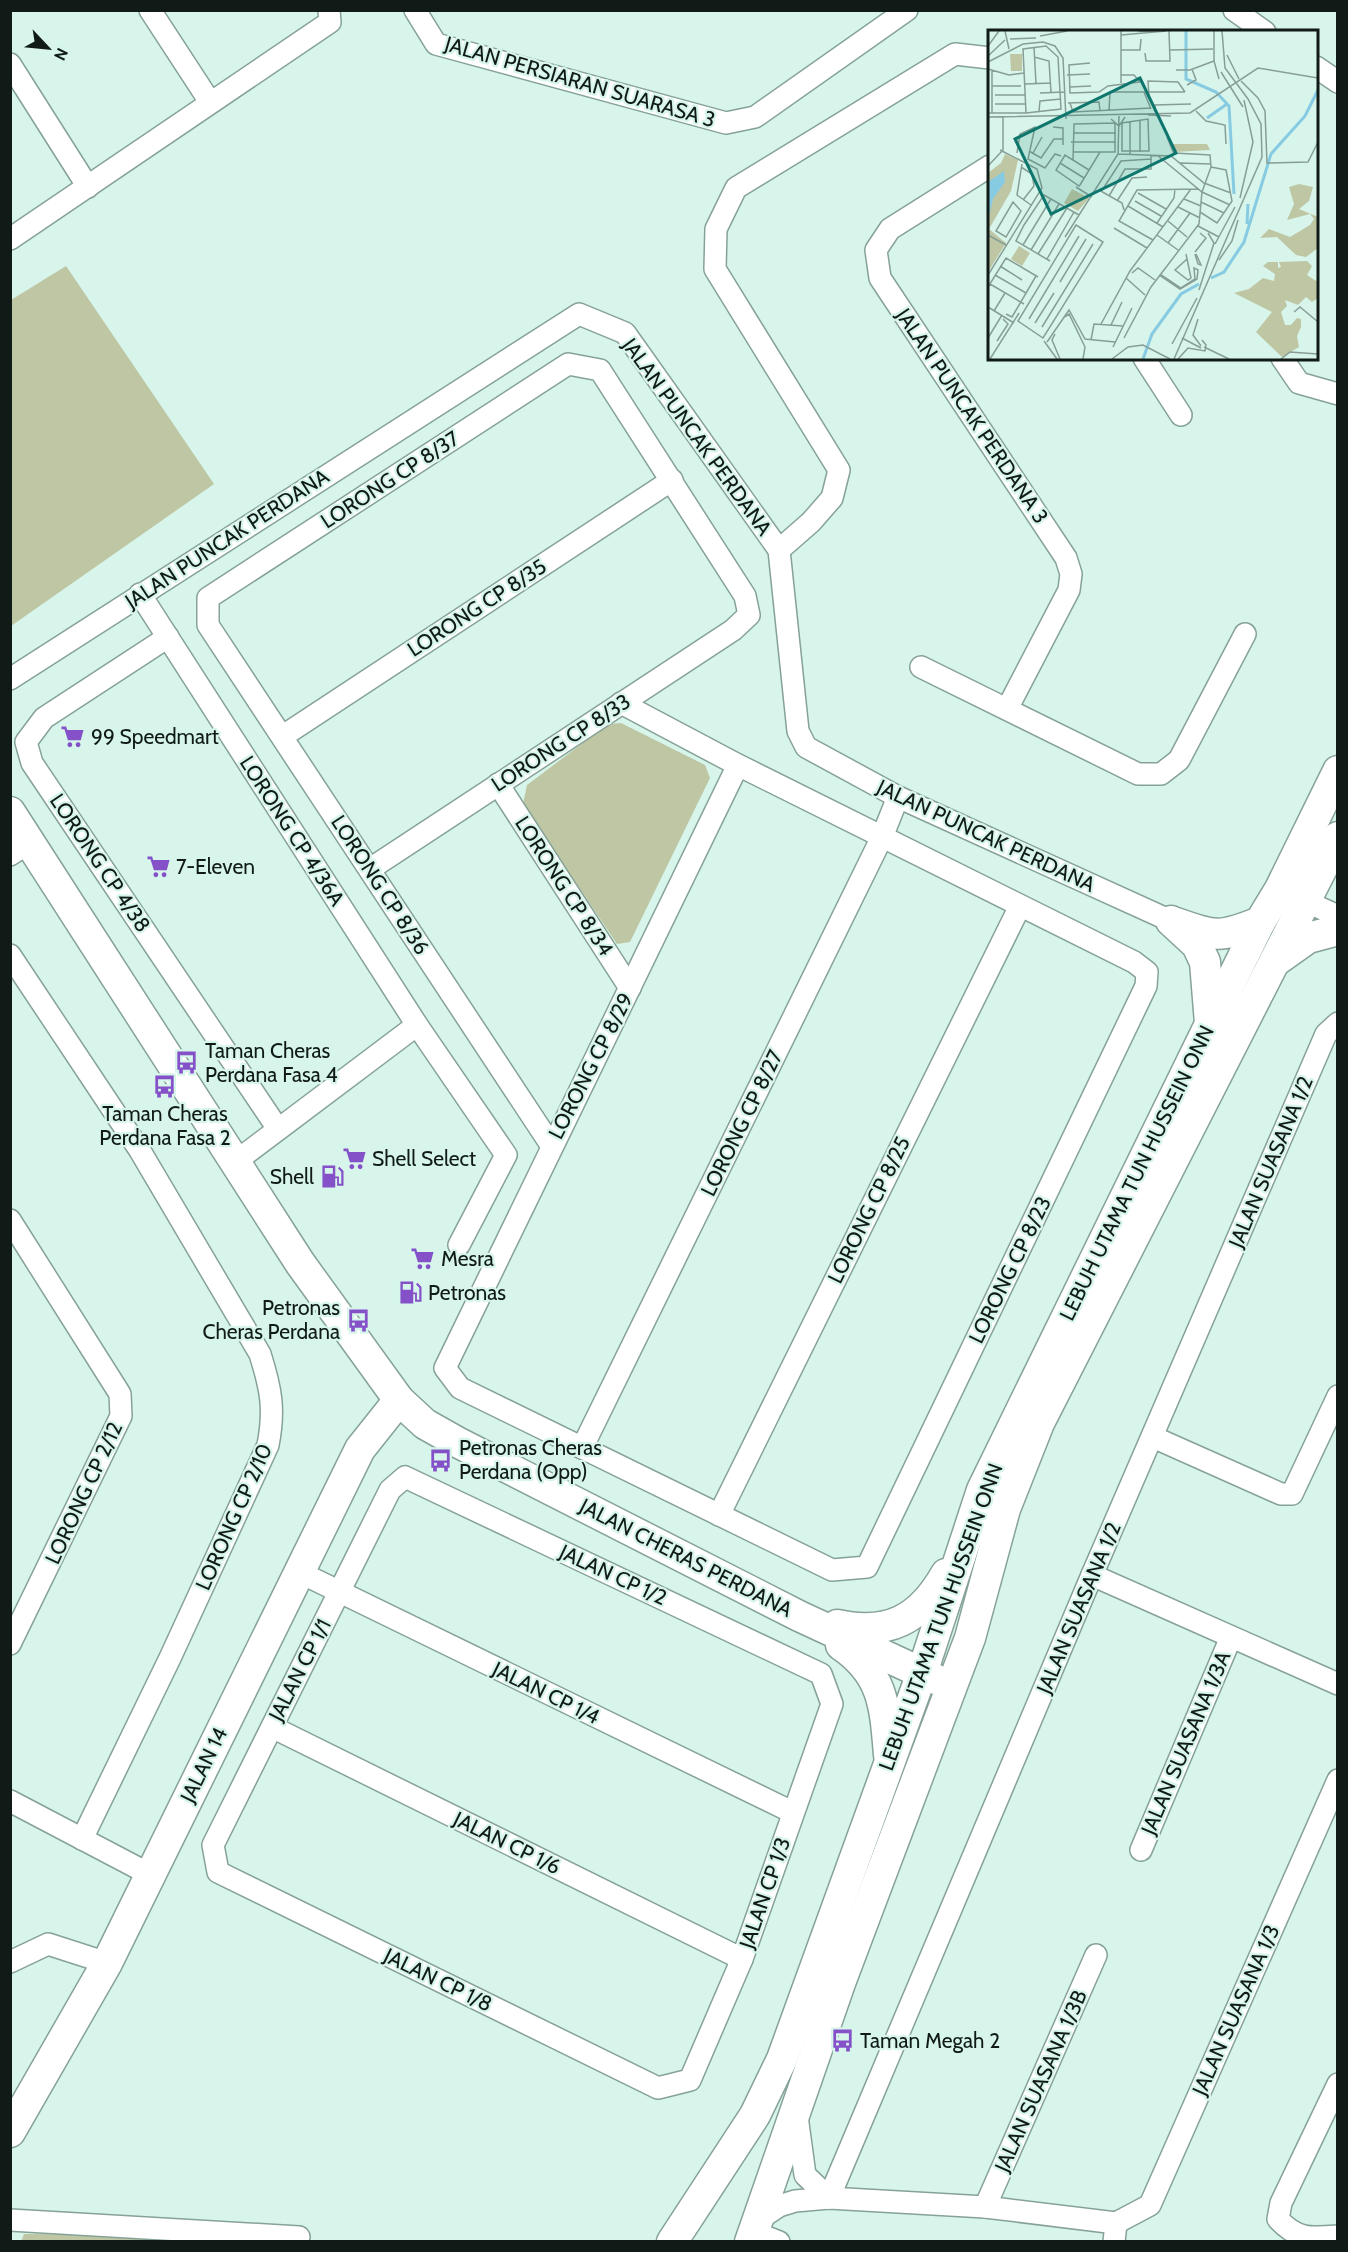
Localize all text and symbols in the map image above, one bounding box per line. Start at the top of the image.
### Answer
north arrow [18,18,78,78]
inset map [988,30,1318,360]
street label: JALAN PERSIARAN SUARASA 3 [441,31,718,132]
text: N [50,45,72,64]
street label: JALAN PUNCAK PERDANA 3 [891,303,1054,528]
street label: JALAN PUNCAK PERDANA [617,332,777,540]
street label: LORONG CP 8/37 [316,425,464,534]
street label: JALAN PUNCAK PERDANA [119,463,333,614]
street label: LORONG CP 8/35 [403,553,551,662]
street label: LORONG CP 8/33 [487,688,635,797]
supermarket icon: 99 Speedmart [60,724,86,750]
place label: 99 Speedmart [91,724,219,749]
street label: LORONG CP 4/36A [235,751,350,910]
street label: JALAN PUNCAK PERDANA [872,774,1099,897]
street label: LORONG CP 4/38 [45,789,156,937]
street label: LORONG CP 8/36 [326,810,435,959]
street label: LORONG CP 8/34 [510,811,619,960]
supermarket icon: 7-Eleven [145,854,171,880]
place label: 7-Eleven [176,854,255,879]
street label: LORONG CP 8/29 [543,988,638,1143]
street label: LEBUH UTAMA TUN HUSSEIN ONN [1054,1021,1219,1324]
place label: Taman Cheras Perdana Fasa 4 [205,1038,338,1087]
street label: LORONG CP 8/27 [695,1045,788,1200]
bus stop icon: Taman Cheras Perdana Fasa 4 [174,1050,200,1076]
street label: JALAN SUASANA 1/2 [1223,1072,1318,1252]
bus stop icon: Taman Cheras Perdana Fasa 2 [152,1073,178,1099]
place label: Taman Cheras Perdana Fasa 2 [99,1101,231,1150]
street label: LORONG CP 8/25 [822,1132,915,1287]
supermarket icon: Shell Select [341,1146,367,1172]
place label: Shell Select [372,1146,476,1171]
place label: Shell [270,1164,314,1189]
fuel station icon: Shell [319,1164,345,1190]
street label: LORONG CP 8/23 [963,1192,1056,1347]
supermarket icon: Mesra [410,1246,436,1272]
place label: Mesra [441,1246,494,1271]
fuel station icon: Petronas [397,1280,423,1306]
place label: Petronas [428,1280,506,1305]
place label: Petronas Cheras Perdana [203,1295,340,1344]
bus stop icon: Petronas Cheras Perdana [345,1307,371,1333]
street label: LORONG CP 2/12 [40,1418,127,1568]
place label: Petronas Cheras Perdana (Opp) [459,1435,602,1484]
street label: LORONG CP 2/10 [190,1440,277,1594]
bus stop icon: Petronas Cheras Perdana (Opp) [428,1447,454,1473]
street label: LEBUH UTAMA TUN HUSSEIN ONN [873,1460,1008,1774]
street label: JALAN CHERAS PERDANA [575,1493,797,1622]
street label: JALAN SUASANA 1/2 [1031,1518,1126,1698]
street label: JALAN CP 1/2 [555,1538,671,1610]
street label: JALAN CP 1/1 [263,1614,336,1726]
street label: JALAN SUASANA 1/3A [1135,1647,1236,1839]
street label: JALAN CP 1/4 [488,1655,604,1729]
street label: JALAN 14 [174,1723,232,1807]
street label: JALAN CP 1/6 [449,1805,565,1879]
street label: JALAN CP 1/3 [734,1834,795,1953]
street label: JALAN SUASANA 1/3 [1186,1921,1284,2100]
street label: JALAN CP 1/8 [379,1942,496,2016]
street label: JALAN SUASANA 1/3B [989,1986,1092,2177]
bus stop icon: Taman Megah 2 [829,2028,855,2054]
place label: Taman Megah 2 [860,2028,1000,2053]

